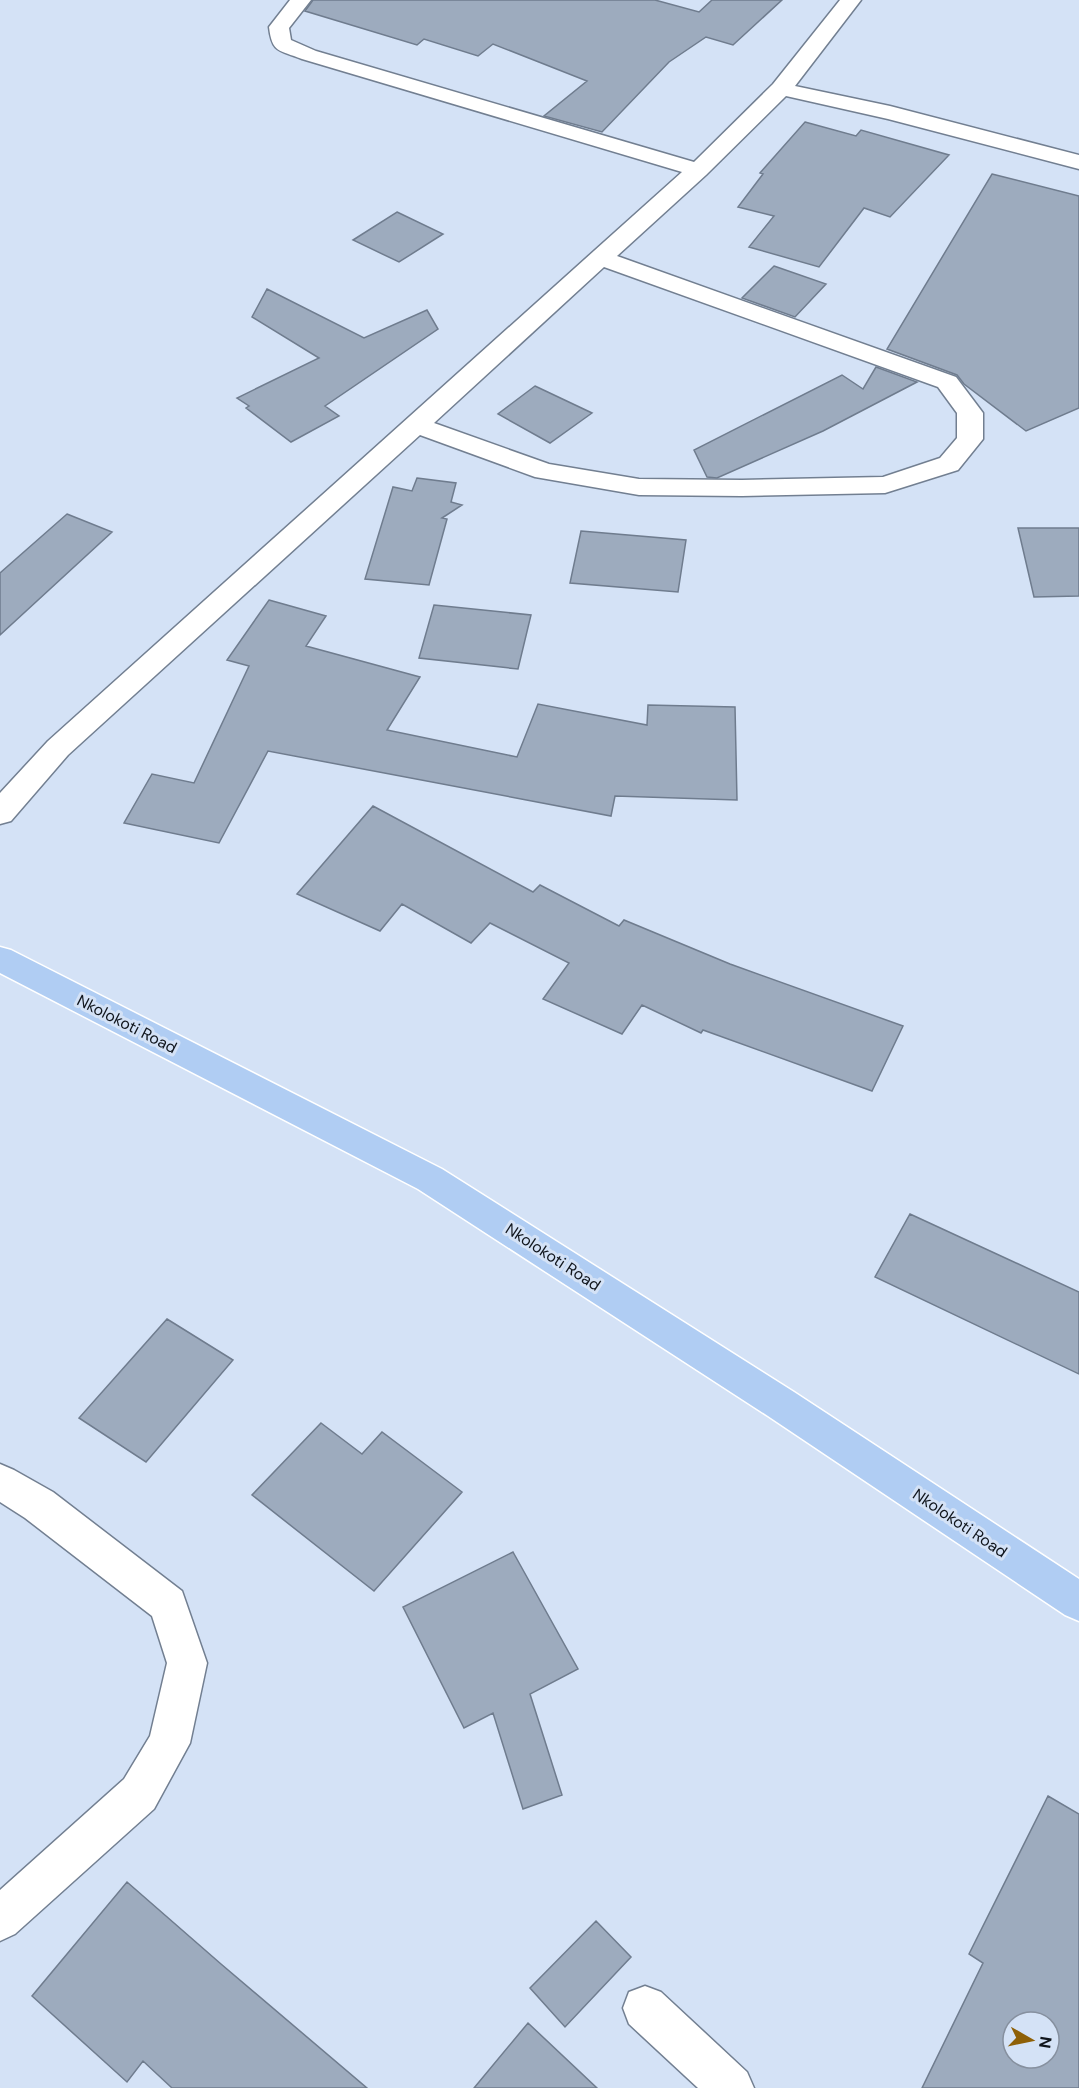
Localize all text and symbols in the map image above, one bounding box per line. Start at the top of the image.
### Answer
street label: Nkolokoti Road [74,990,180,1058]
street label: Nkolokoti Road [501,1218,605,1296]
street label: Nkolokoti Road [909,1484,1011,1562]
north arrow [1001,2010,1061,2070]
text: N [1034,2035,1057,2050]

